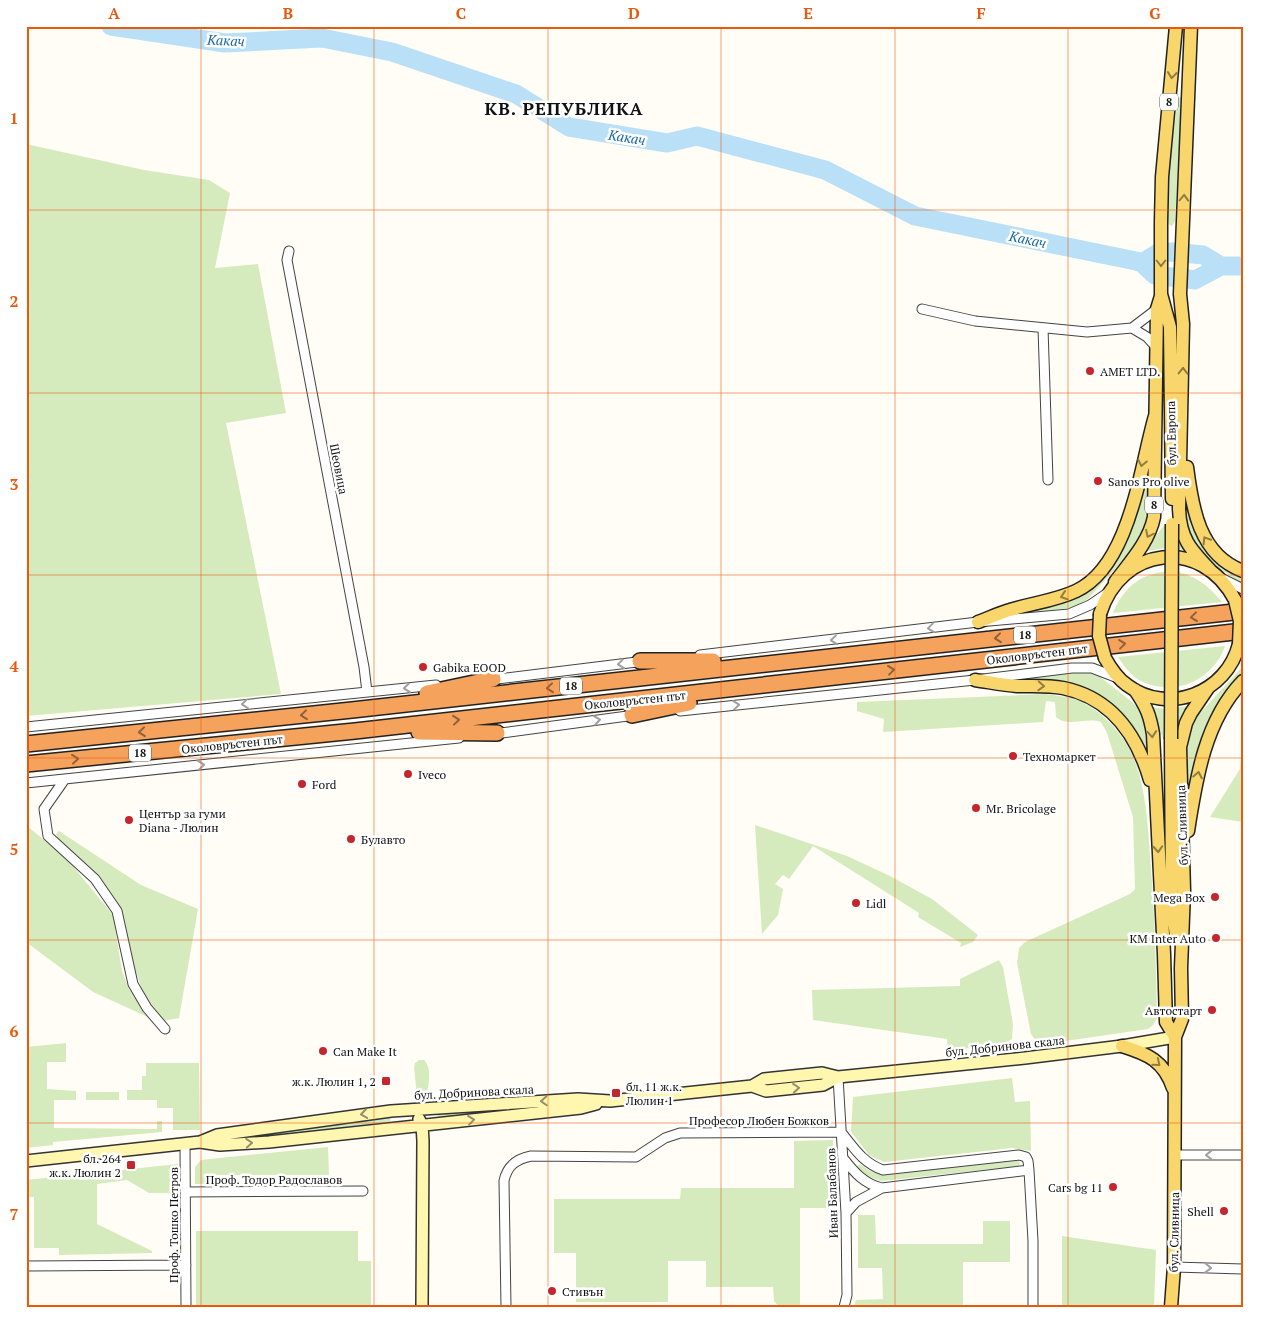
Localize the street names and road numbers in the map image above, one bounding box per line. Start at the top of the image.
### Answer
road number: 8 [1160,94,1178,110]
street label: бул. Европа [1163,401,1179,465]
street label: Шеовица [327,443,351,495]
road number: 8 [1145,496,1163,514]
road number: 18 [1014,626,1036,644]
street label: Околовръстен път [985,640,1089,668]
road number: 18 [560,678,582,694]
street label: Околовръстен път [584,687,687,713]
street label: Околовръстен път [181,731,284,757]
road number: 18 [129,744,151,761]
street label: бул. Сливница [1173,785,1191,865]
street label: бул. Добринова скала [945,1032,1065,1060]
street label: бул. Добринова скала [414,1081,534,1103]
street label: Професор Любен Божков [689,1113,829,1128]
street label: Иван Балабанов [823,1148,841,1238]
street label: Проф. Тошко Петров [166,1167,181,1283]
street label: Проф. Тодор Радославов [206,1172,342,1187]
street label: бул. Сливница [1166,1192,1182,1272]

